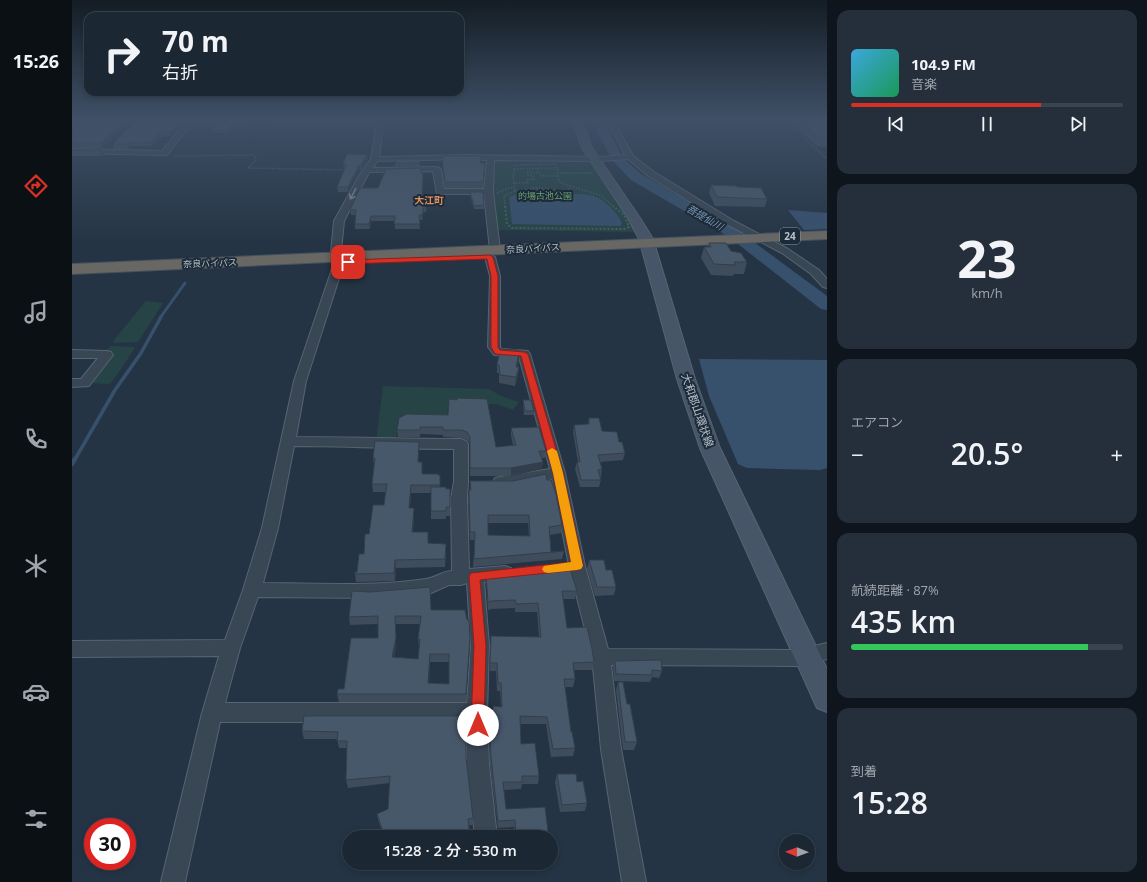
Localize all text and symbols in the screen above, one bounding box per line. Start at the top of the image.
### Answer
text: 70 m [162,22,229,60]
icon: right [96,28,148,80]
text: 15:26 [13,49,59,73]
text: 104.9 FM [911,54,976,74]
text: 右折 [162,60,198,84]
text: 音楽 [911,75,937,93]
icon: previous [885,113,907,135]
icon: pause [976,113,998,135]
icon: next [1067,113,1089,135]
icon: directions [22,172,50,200]
one-way arrow [349,188,357,200]
park label: 的場古池公園 [518,189,572,202]
district label: 大江町 [414,193,444,207]
water label: 菩提仙川 [684,201,727,234]
text: 23 [957,222,1017,293]
road number: 24 [780,228,800,244]
street label: 奈良バイパス [506,240,560,256]
pin [331,245,365,279]
icon: arrive [337,251,359,273]
street label: 奈良バイパス [183,256,237,270]
text: km/h [971,284,1003,302]
icon: music [22,298,50,326]
street label: 大和郡山環状線 [678,371,718,449]
text: エアコン [851,413,903,431]
icon: phone [22,425,50,453]
text: 20.5° [951,433,1023,474]
text: − [851,439,864,469]
text: + [1110,439,1123,469]
icon: climate [22,552,50,580]
text: 航続距離 · 87% [851,581,939,599]
text: 435 km [851,601,956,642]
icon: car [22,678,50,706]
position arrow [457,704,499,746]
text: 到着 [851,762,877,780]
text: 15:28 [851,782,928,823]
icon: filters [22,805,50,833]
speed limit sign: 30 [84,818,136,870]
north arrow [779,834,815,870]
map controls [779,834,815,870]
text: 15:28 · 2 分 · 530 m [383,840,517,860]

